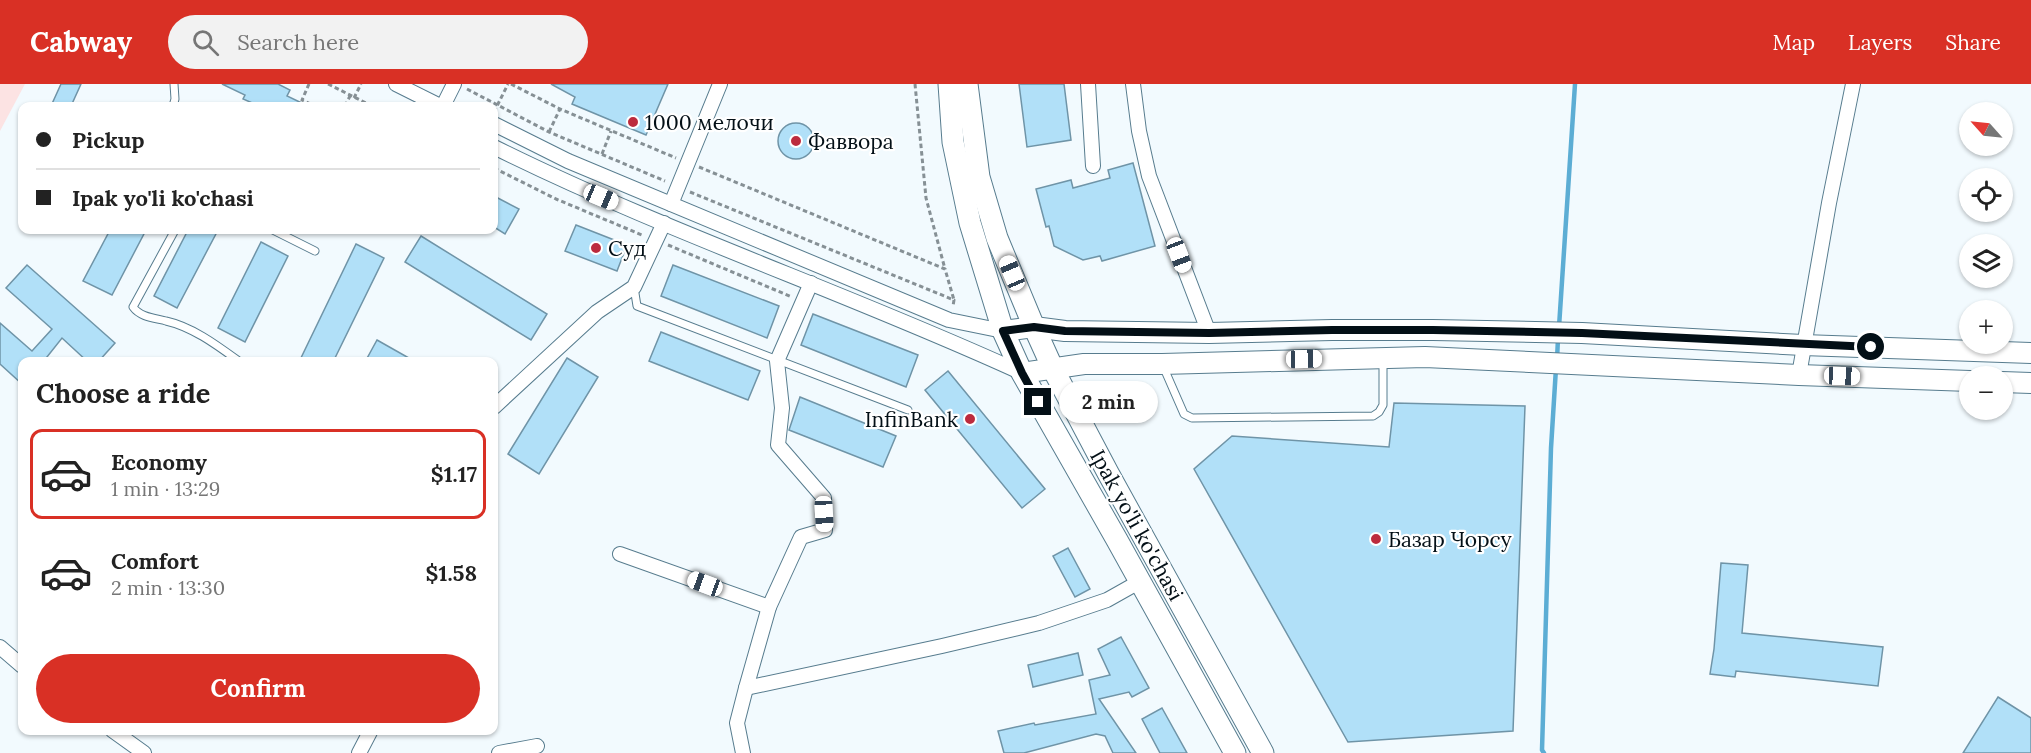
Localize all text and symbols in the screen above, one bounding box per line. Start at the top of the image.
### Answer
search box [168,15,588,69]
text: Cabway [30,24,132,60]
icon: search [189,26,222,59]
text: Search here [237,28,359,56]
text: Map [1772,29,1815,56]
text: Layers [1848,29,1912,56]
text: Share [1945,29,2001,56]
north arrow [1959,102,2013,156]
map controls [1959,102,2013,420]
place label: 1000 мелочи [645,109,774,136]
marker: 1000 мелочи [626,115,640,129]
text: Pickup [72,126,145,154]
place label: Фаввора [808,128,894,155]
marker: Фаввора [789,134,803,148]
button: locate [1959,168,2013,222]
car [581,182,621,212]
text: Ipak yo'li ko'chasi [72,184,254,212]
button: layers [1959,234,2013,288]
place label: Суд [608,235,646,262]
car [1164,235,1194,275]
marker: Суд [589,241,603,255]
car [997,253,1027,293]
button: + [1959,300,2013,354]
route start [1857,333,1884,360]
car [1286,350,1322,368]
car [1824,366,1860,386]
button: − [1959,366,2013,420]
text: Choose a ride [36,376,210,410]
callout: 2 min [1059,381,1158,423]
route end [1024,388,1051,415]
text: 2 min [1082,389,1135,414]
place label: InfinBank [865,406,959,433]
marker: InfinBank [963,412,977,426]
street label: Ipak yo'li ko'chasi [1084,445,1190,605]
icon: car [39,447,93,501]
text: Economy [111,448,207,476]
text: $1.17 [431,460,477,488]
text: 1 min · 13:29 [111,476,220,501]
car [814,496,834,532]
place label: Базар Чорсу [1388,526,1512,553]
marker: Базар Чорсу [1369,532,1383,546]
icon: car [39,546,93,600]
text: Comfort [111,547,199,575]
text: $1.58 [426,559,477,587]
car [685,569,725,599]
text: 2 min · 13:30 [111,575,225,600]
button: Confirm [36,654,480,723]

